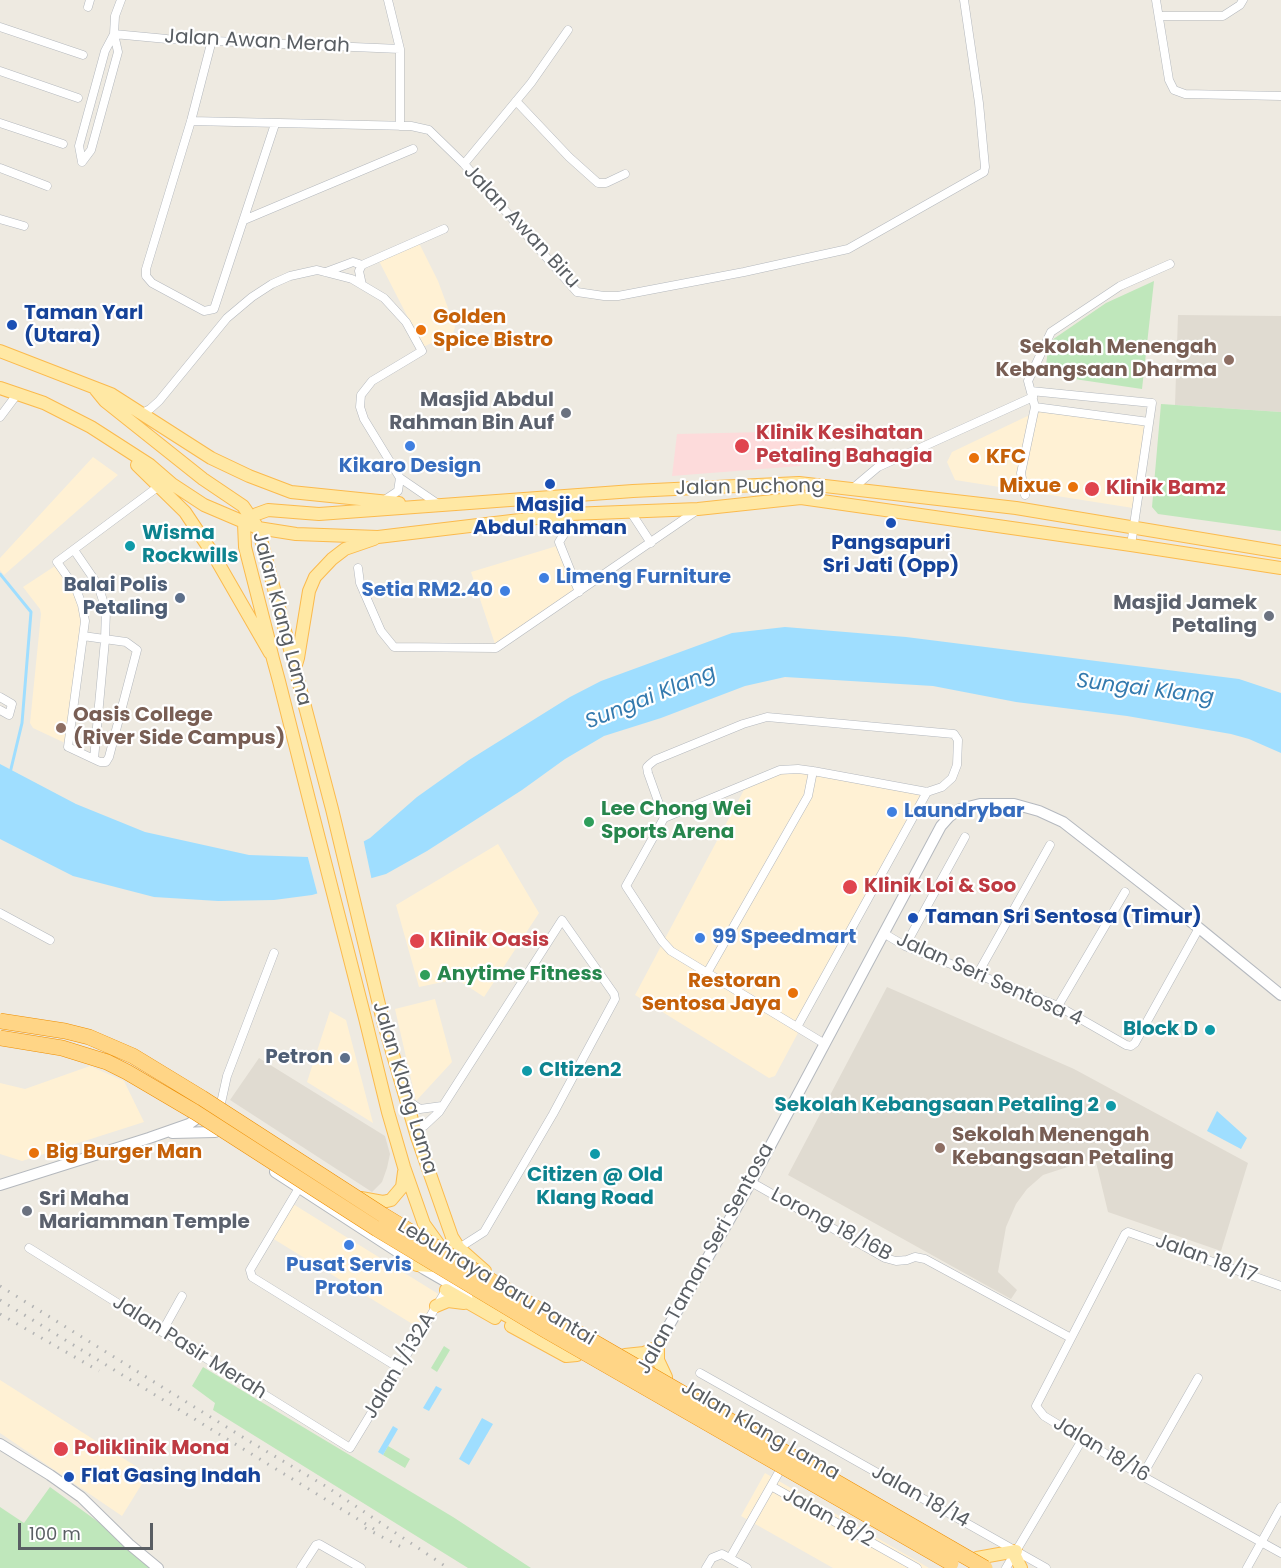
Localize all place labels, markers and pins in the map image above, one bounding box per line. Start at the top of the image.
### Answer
place label: Taman Yarl (Utara) [24,302,143,349]
place label: Golden Spice Bistro [433,306,553,353]
marker: Taman Yarl (Utara) [5,318,19,332]
marker: Golden Spice Bistro [414,323,428,337]
place label: Sekolah Menengah Kebangsaan Dharma [996,336,1217,383]
marker: Sekolah Menengah Kebangsaan Dharma [1222,353,1236,367]
place label: Masjid Abdul Rahman Bin Auf [389,389,554,436]
marker: Masjid Abdul Rahman Bin Auf [559,406,573,420]
place label: Klinik Kesihatan Petaling Bahagia [756,422,932,469]
marker: Klinik Kesihatan Petaling Bahagia [733,437,751,455]
marker: Kikaro Design [403,439,417,453]
place label: KFC [986,446,1026,470]
marker: KFC [967,451,981,465]
place label: Kikaro Design [339,455,481,479]
place label: Mixue [999,475,1061,499]
marker: Masjid Abdul Rahman [543,477,557,491]
place label: Klinik Bamz [1106,477,1226,501]
marker: Mixue [1066,480,1080,494]
marker: Klinik Bamz [1083,480,1101,498]
place label: Masjid Abdul Rahman [473,494,627,541]
marker: Pangsapuri Sri Jati (Opp) [884,516,898,530]
place label: Wisma Rockwills [142,522,238,569]
place label: Pangsapuri Sri Jati (Opp) [823,532,959,579]
marker: Wisma Rockwills [123,539,137,553]
place label: Limeng Furniture [556,566,731,590]
marker: Limeng Furniture [537,571,551,585]
place label: Balai Polis Petaling [63,574,168,621]
place label: Setia RM2.40 [362,579,493,603]
marker: Setia RM2.40 [498,584,512,598]
marker: Balai Polis Petaling [173,591,187,605]
place label: Masjid Jamek Petaling [1113,592,1257,639]
marker: Masjid Jamek Petaling [1262,609,1276,623]
place label: Oasis College (River Side Campus) [73,704,285,751]
marker: Oasis College (River Side Campus) [54,721,68,735]
place label: Lee Chong Wei Sports Arena [601,798,751,845]
place label: Laundrybar [904,800,1025,824]
marker: Laundrybar [885,805,899,819]
marker: Lee Chong Wei Sports Arena [582,815,596,829]
place label: Klinik Loi & Soo [864,875,1016,899]
marker: Klinik Loi & Soo [841,878,859,896]
place label: Taman Sri Sentosa (Timur) [925,906,1202,930]
marker: Taman Sri Sentosa (Timur) [906,911,920,925]
place label: 99 Speedmart [712,926,856,950]
place label: Klinik Oasis [430,929,549,953]
marker: 99 Speedmart [693,931,707,945]
marker: Klinik Oasis [408,932,426,950]
place label: Anytime Fitness [437,963,603,987]
marker: Anytime Fitness [418,968,432,982]
place label: Restoran Sentosa Jaya [642,970,781,1017]
marker: Restoran Sentosa Jaya [786,986,800,1000]
place label: Block D [1123,1018,1198,1042]
marker: Block D [1203,1023,1217,1037]
place label: Petron [265,1046,333,1070]
marker: Petron [338,1051,352,1065]
place label: CItizen2 [539,1059,621,1083]
marker: CItizen2 [520,1064,534,1078]
place label: Sekolah Kebangsaan Petaling 2 [775,1094,1099,1118]
marker: Sekolah Kebangsaan Petaling 2 [1104,1099,1118,1113]
place label: Sekolah Menengah Kebangsaan Petaling [952,1124,1174,1171]
place label: Big Burger Man [46,1141,202,1165]
marker: Sekolah Menengah Kebangsaan Petaling [933,1141,947,1155]
marker: Big Burger Man [27,1146,41,1160]
marker: Citizen @ Old Klang Road [588,1147,602,1161]
place label: Citizen @ Old Klang Road [527,1164,663,1211]
place label: Sri Maha Mariamman Temple [39,1188,250,1235]
marker: Sri Maha Mariamman Temple [20,1204,34,1218]
marker: Pusat Servis Proton [342,1238,356,1252]
place label: Pusat Servis Proton [286,1254,412,1301]
place label: Poliklinik Mona [74,1437,229,1461]
marker: Poliklinik Mona [52,1440,70,1458]
place label: Flat Gasing Indah [81,1465,261,1489]
marker: Flat Gasing Indah [62,1470,76,1484]

